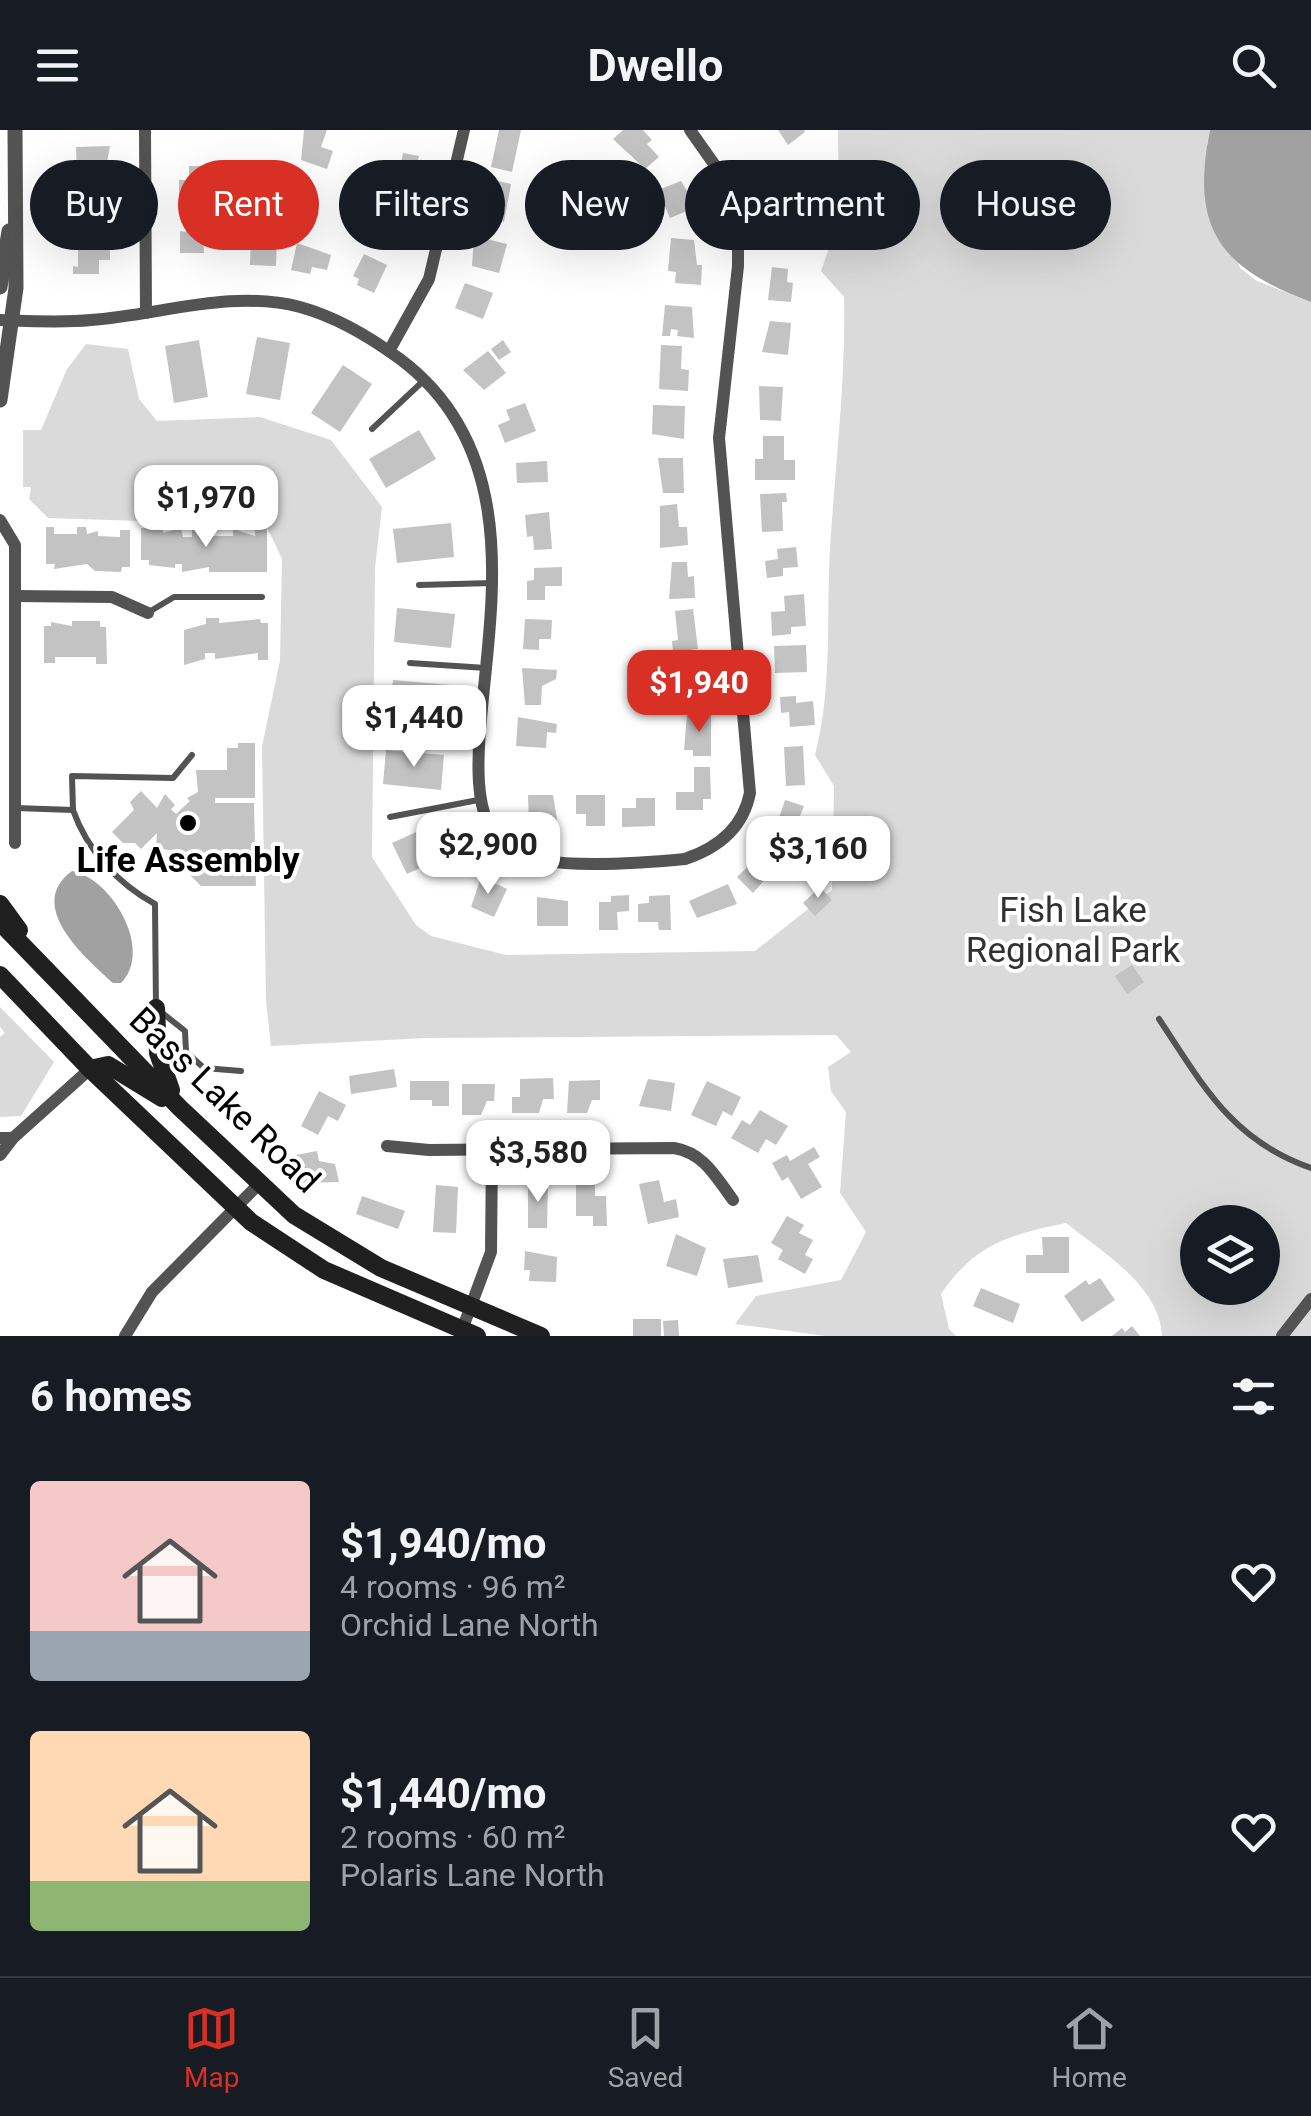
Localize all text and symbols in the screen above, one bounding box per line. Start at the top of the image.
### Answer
icon: menu [30,38,85,93]
icon: search [1226,38,1281,93]
text: Dwello [588,39,723,92]
chip: Buy [30,160,158,250]
chip: Rent [178,160,319,250]
chip: Filters [339,160,505,250]
chip: New [525,160,665,250]
chip: Apartment [685,160,920,250]
chip: House [940,160,1111,250]
pin: $1,970 [125,465,287,550]
text: $1,970 [156,478,256,516]
pin: $1,940 [618,650,780,735]
text: $1,940 [649,663,749,701]
pin: $1,440 [333,685,495,770]
text: $1,440 [364,698,464,736]
marker: Life Assembly [177,812,199,834]
pin: $2,900 [407,812,569,897]
pin: $3,160 [737,816,899,901]
text: $2,900 [438,825,538,863]
text: $3,160 [768,829,868,867]
place label: Life Assembly [76,840,300,881]
park label: Fish Lake Regional Park [966,890,1180,971]
street label: Bass Lake Road [121,999,328,1201]
pin: $3,580 [457,1120,619,1205]
text: $3,580 [488,1133,588,1171]
map controls [1180,1205,1280,1305]
button: layers [1180,1205,1280,1305]
icon: filters [1226,1369,1281,1424]
text: 6 homes [30,1372,192,1421]
text: $1,940/mo [340,1519,547,1568]
icon: home [110,1521,230,1641]
icon: heart [1226,1554,1281,1609]
text: 4 rooms · 96 m² [340,1568,565,1606]
text: Orchid Lane North [340,1606,599,1644]
text: $1,440/mo [340,1769,547,1818]
icon: home [110,1771,230,1891]
icon: heart [1226,1804,1281,1859]
text: 2 rooms · 60 m² [340,1818,565,1856]
text: Polaris Lane North [340,1856,605,1894]
tab: Map [184,2001,239,2094]
tab: Saved [608,2001,683,2094]
tab: Home [1052,2001,1127,2094]

